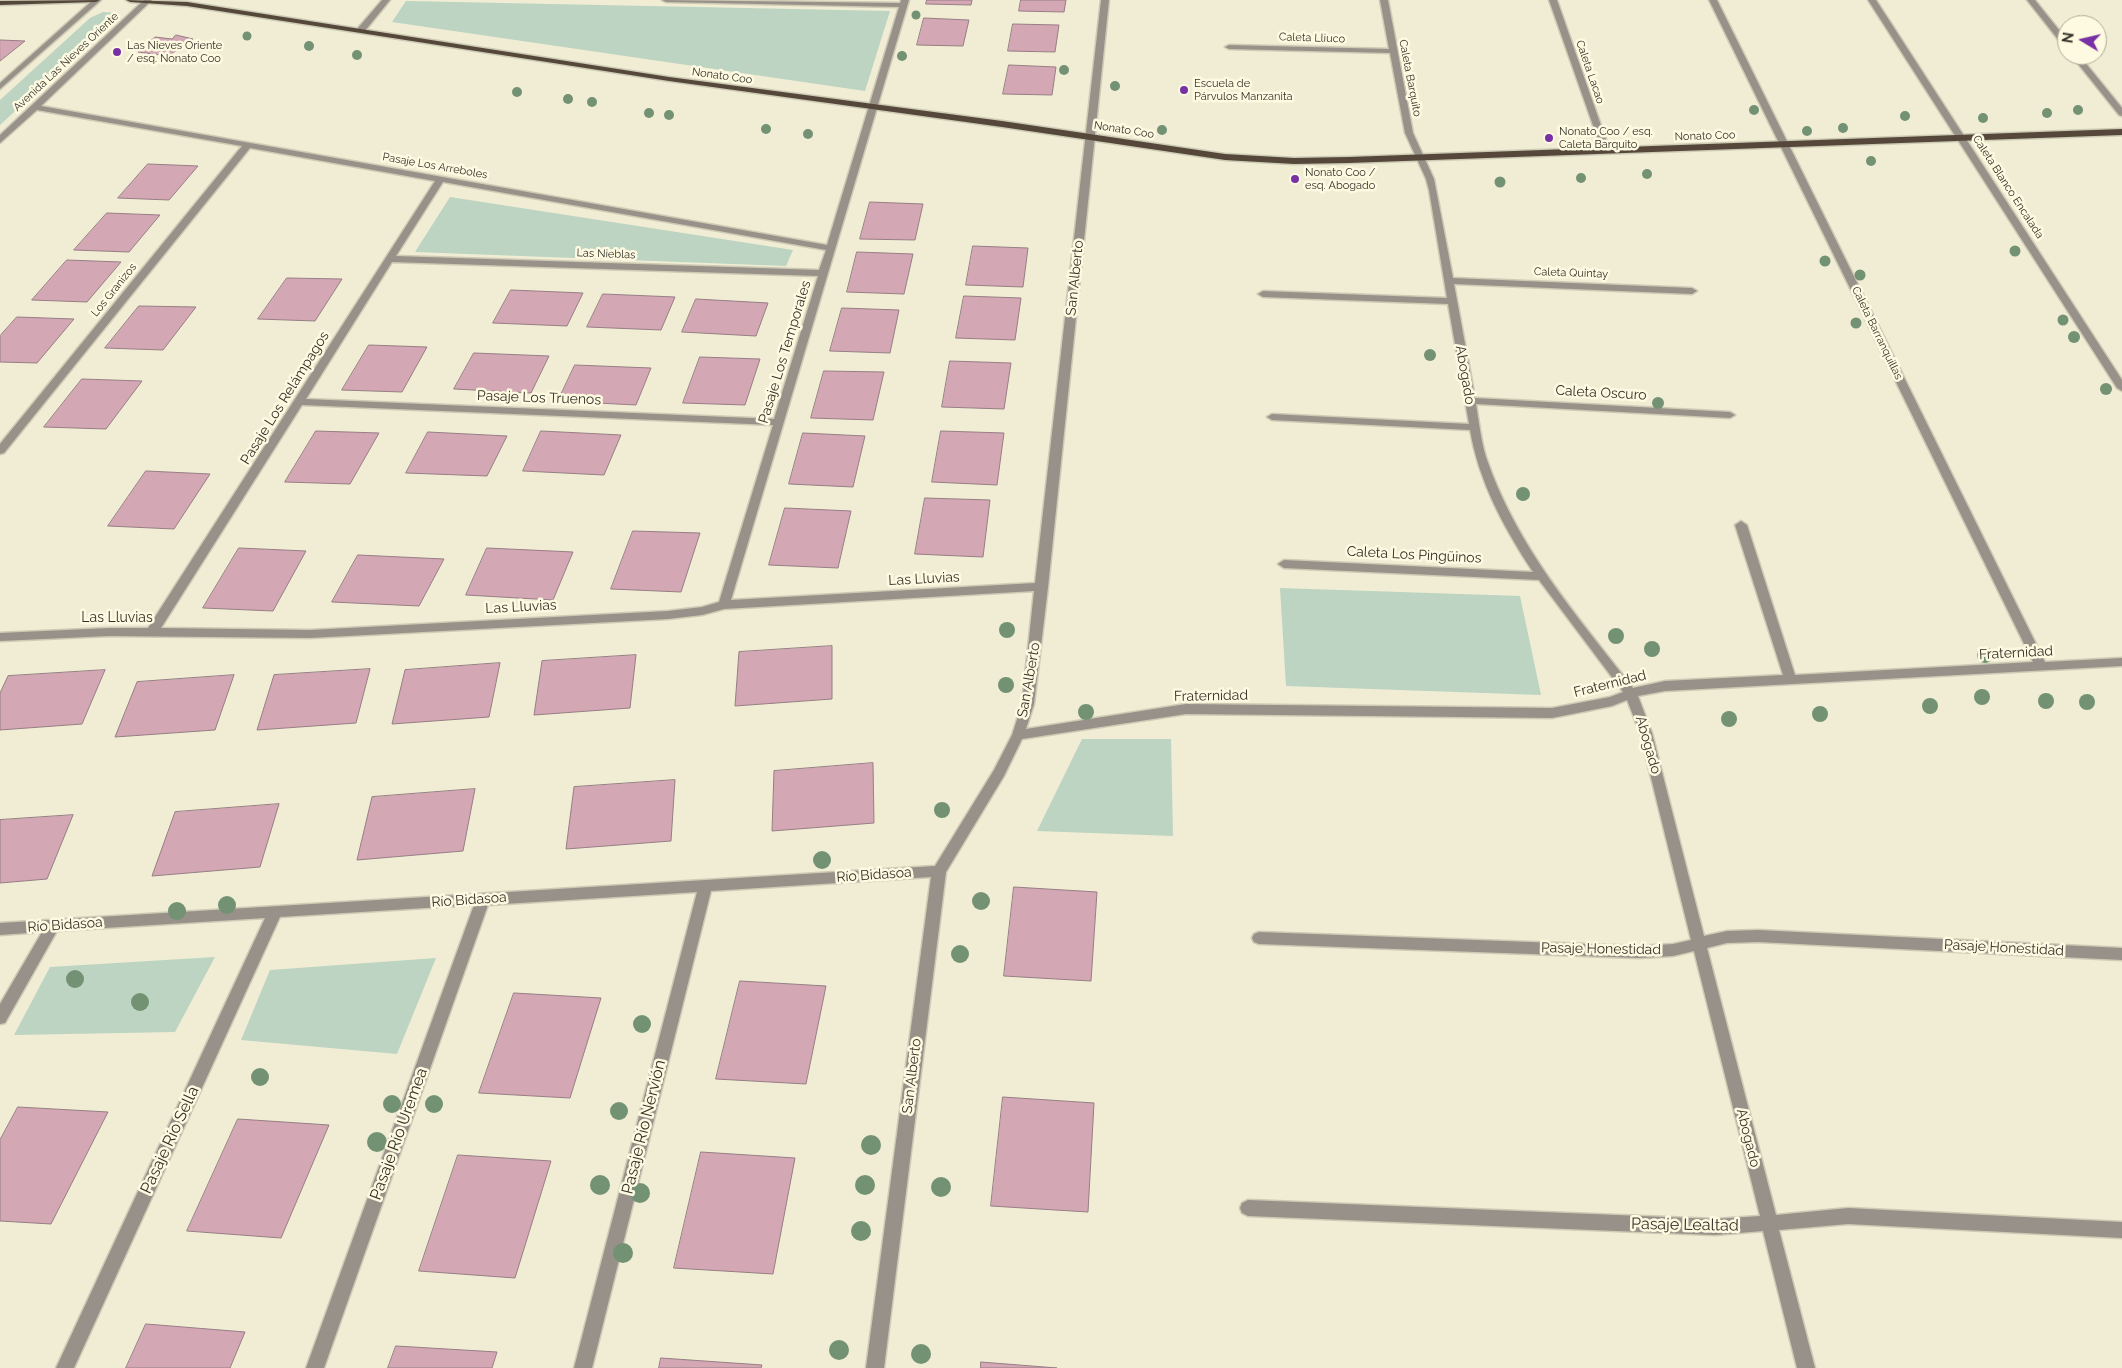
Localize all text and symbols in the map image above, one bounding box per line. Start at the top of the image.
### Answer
street label: Avenida Las Nieves Oriente [11,10,121,114]
north arrow [2057,15,2107,65]
street label: Caleta Lliuco [1279,30,1345,46]
text: N [2059,31,2077,44]
street label: Caleta Barquito [1396,38,1424,118]
street label: Caleta Lacao [1573,38,1607,106]
place label: Las Nieves Oriente / esq. Nonato Coo [127,39,222,65]
marker: Las Nieves Oriente / esq. Nonato Coo [111,46,123,58]
street label: Nonato Coo [691,65,753,87]
place label: Escuela de Párvulos Manzanita [1194,77,1293,103]
marker: Escuela de Párvulos Manzanita [1178,84,1190,96]
street label: Nonato Coo [1093,119,1155,141]
place label: Nonato Coo / esq. Caleta Barquito [1559,125,1653,151]
street label: Nonato Coo [1674,128,1736,144]
marker: Nonato Coo / esq. Caleta Barquito [1543,132,1555,144]
street label: Caleta Blanco Encalada [1970,133,2046,241]
street label: Pasaje Los Arreboles [382,150,488,182]
place label: Nonato Coo / esq. Abogado [1305,166,1375,192]
marker: Nonato Coo / esq. Abogado [1289,173,1301,185]
street label: San Alberto [1063,239,1087,317]
street label: Las Nieblas [576,246,636,262]
street label: Los Granizos [89,261,139,319]
street label: Caleta Quintay [1534,265,1608,281]
street label: Pasaje Los Temporales [755,278,815,426]
street label: Caleta Barranquillas [1849,284,1905,382]
street label: Pasaje Los Relámpagos [237,328,333,468]
street label: Abogado [1452,344,1478,406]
street label: Caleta Oscuro [1555,382,1647,404]
street label: Pasaje Los Truenos [477,387,601,409]
street label: Caleta Los Pingüinos [1346,543,1482,567]
street label: Las Lluvias [888,569,960,589]
street label: Las Lluvias [485,597,557,617]
street label: Las Lluvias [81,610,153,626]
street label: San Alberto [1014,641,1044,719]
street label: Fraternidad [1979,643,2053,663]
street label: Fraternidad [1572,667,1648,701]
street label: Fraternidad [1174,687,1248,705]
street label: Abogado [1632,714,1664,776]
street label: Río Bidasoa [836,864,912,886]
street label: Río Bidasoa [431,889,507,911]
street label: Río Bidasoa [27,914,103,936]
street label: Pasaje Honestidad [1944,936,2064,960]
street label: Pasaje Honestidad [1541,940,1661,958]
street label: San Alberto [899,1037,925,1115]
street label: Pasaje Río Nervión [618,1058,670,1196]
street label: Pasaje Río Uremea [366,1065,432,1203]
street label: Pasaje Río Sella [137,1083,203,1197]
street label: Abogado [1733,1107,1763,1169]
street label: Pasaje Lealtad [1631,1214,1739,1236]

